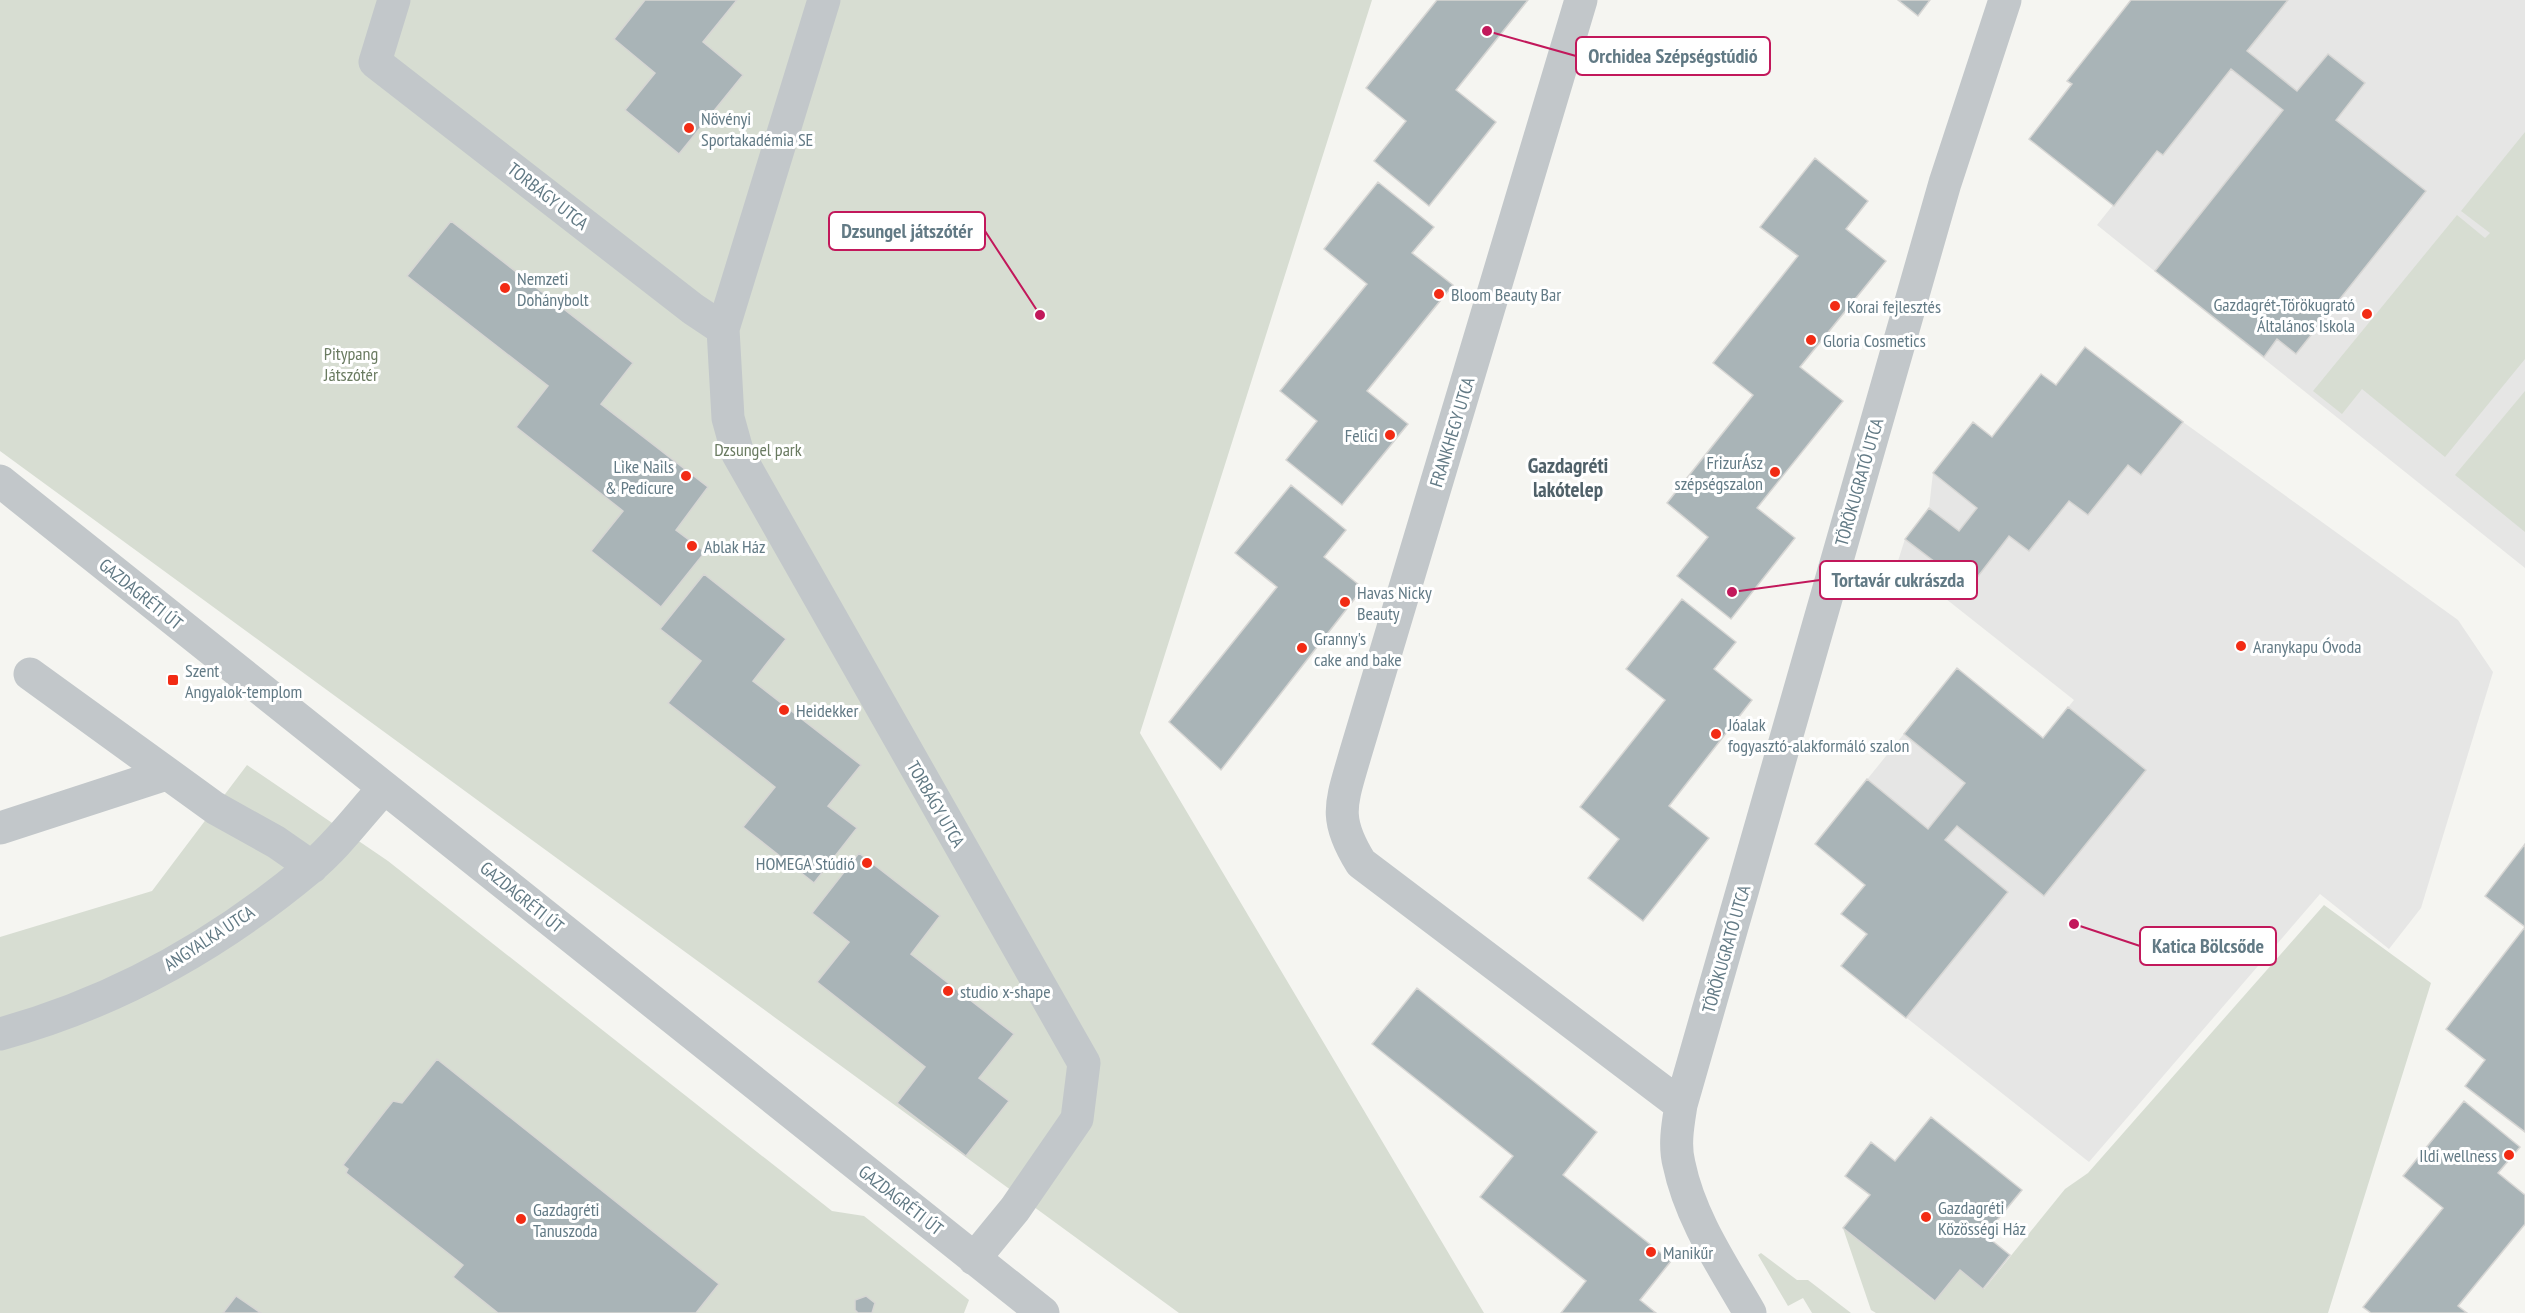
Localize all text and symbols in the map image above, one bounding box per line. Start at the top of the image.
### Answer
callout: Orchidea Szépségstúdió [1576,37,1770,75]
text: Orchidea Szépségstúdió [1588,43,1758,69]
place label: Növényi Sportakadémia SE [701,107,813,151]
marker: Növényi Sportakadémia SE [682,121,696,135]
street label: TORBÁGY UTCA [503,157,593,235]
callout: Dzsungel játszótér [829,212,985,250]
text: Dzsungel játszótér [841,218,973,244]
place label: Nemzeti Dohánybolt [517,267,589,311]
marker: Nemzeti Dohánybolt [498,281,512,295]
place label: Bloom Beauty Bar [1451,283,1561,306]
marker: Bloom Beauty Bar [1432,287,1446,301]
place label: Gazdagrét-Törökugrató Általános Iskola [2213,293,2355,337]
place label: Korai fejlesztés [1847,295,1941,318]
marker: Korai fejlesztés [1828,299,1842,313]
marker: Gazdagrét-Törökugrató Általános Iskola [2360,307,2374,321]
place label: Gloria Cosmetics [1823,329,1926,352]
marker: Gloria Cosmetics [1804,333,1818,347]
park label: Pitypang Játszótér [323,342,378,386]
street label: FRANKHEGY UTCA [1424,374,1480,490]
street label: TÖRÖKUGRATÓ UTCA [1830,415,1888,549]
place label: Felici [1345,424,1378,447]
marker: Felici [1383,428,1397,442]
park label: Dzsungel park [714,438,802,461]
place label: FrizurÁsz szépségszalon [1675,451,1763,495]
district label: Gazdagréti lakótelep [1528,452,1608,503]
place label: Like Nails & Pedicure [605,455,674,499]
marker: FrizurÁsz szépségszalon [1768,465,1782,479]
marker: Like Nails & Pedicure [679,469,693,483]
place label: Ablak Ház [704,535,765,558]
marker: Ablak Ház [685,539,699,553]
street label: GAZDAGRÉTI ÚT [95,553,187,635]
callout: Tortavár cukrászda [1820,561,1977,599]
text: Tortavár cukrászda [1832,567,1964,593]
place label: Havas Nicky Beauty [1357,581,1432,625]
marker: Havas Nicky Beauty [1338,595,1352,609]
place label: Granny's cake and bake [1314,627,1402,671]
place label: Aranykapu Óvoda [2253,635,2361,658]
marker: Aranykapu Óvoda [2234,639,2248,653]
marker: Granny's cake and bake [1295,641,1309,655]
place label: Szent Angyalok-templom [185,659,302,703]
marker: Szent Angyalok-templom [166,673,180,687]
place label: Heidekker [796,699,858,722]
marker: Heidekker [777,703,791,717]
place label: Jóalak fogyasztó-alakformáló szalon [1727,713,1910,757]
marker: Jóalak fogyasztó-alakformáló szalon [1709,727,1723,741]
street label: TORBÁGY UTCA [902,757,970,852]
place label: HOMEGA Stúdió [756,852,855,875]
street label: GAZDAGRÉTI ÚT [476,856,568,938]
marker: HOMEGA Stúdió [860,856,874,870]
street label: TÖRÖKUGRATÓ UTCA [1697,882,1755,1016]
street label: ANGYALKA UTCA [159,900,259,976]
callout: Katica Bölcsőde [2140,927,2276,965]
text: Katica Bölcsőde [2152,933,2264,959]
place label: studio x-shape [960,980,1051,1003]
marker: studio x-shape [941,984,955,998]
place label: Ildi wellness [2419,1144,2497,1167]
marker: Ildi wellness [2502,1148,2516,1162]
street label: GAZDAGRÉTI ÚT [854,1160,948,1240]
place label: Gazdagréti Közösségi Ház [1938,1196,2026,1240]
place label: Gazdagréti Tanuszoda [533,1198,600,1242]
marker: Gazdagréti Közösségi Ház [1919,1210,1933,1224]
marker: Gazdagréti Tanuszoda [514,1212,528,1226]
place label: Manikűr [1663,1241,1713,1264]
marker: Manikűr [1644,1245,1658,1259]

